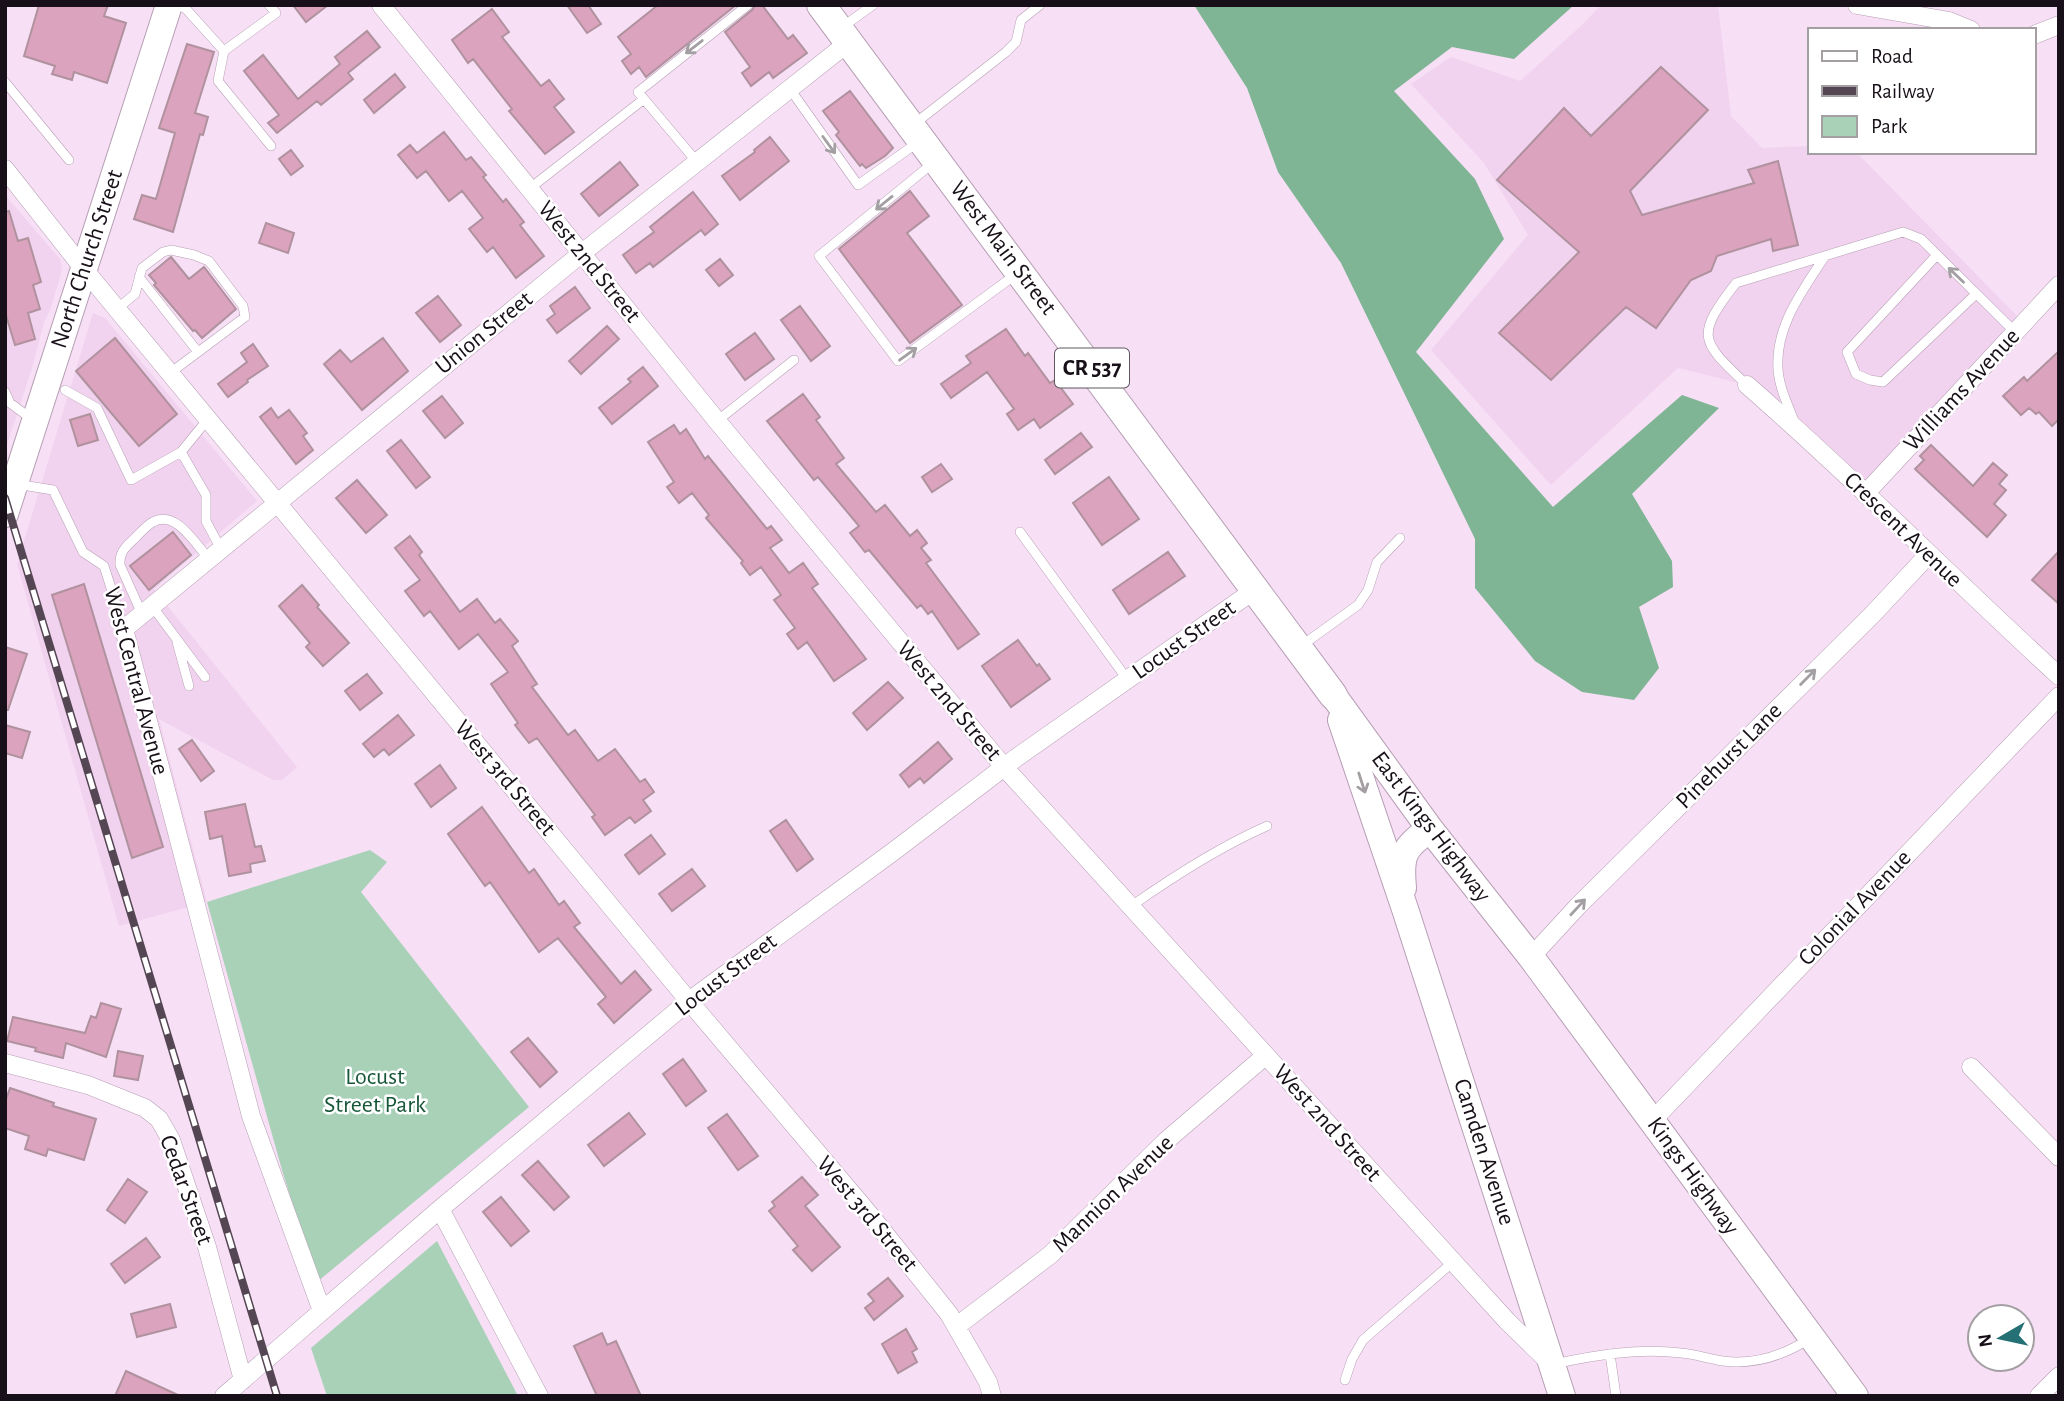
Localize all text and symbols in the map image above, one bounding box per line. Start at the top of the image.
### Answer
legend [1808,28,2036,154]
one-way arrow [686,40,704,55]
text: Road [1871,46,1913,67]
text: Railway [1871,81,1934,102]
text: Park [1871,116,1908,137]
one-way arrow [822,135,836,154]
street label: North Church Street [47,166,127,351]
street label: West Main Street [945,177,1061,320]
one-way arrow [876,196,894,211]
street label: West 2nd Street [533,197,645,327]
one-way arrow [1948,267,1965,284]
street label: Union Street [431,287,537,379]
street label: Williams Avenue [1899,324,2025,456]
one-way arrow [898,347,917,361]
road number: CR 537 [1055,348,1129,388]
street label: Crescent Avenue [1839,468,1967,592]
street label: West Central Avenue [99,584,173,778]
street label: Locust Street [1128,596,1240,684]
street label: West 2nd Street [892,637,1006,766]
one-way arrow [1799,669,1816,686]
street label: Pinehurst Lane [1671,698,1787,814]
street label: West 3rd Street [450,716,560,841]
street label: East Kings Highway [1367,747,1495,907]
one-way arrow [1357,772,1369,794]
street label: Colonial Avenue [1794,846,1916,970]
one-way arrow [1569,899,1586,916]
street label: Locust Street [671,929,781,1021]
street label: West 2nd Street [1269,1060,1386,1186]
park label: Locust Street Park [324,1065,426,1117]
street label: Camden Avenue [1449,1076,1519,1228]
street label: Kings Highway [1643,1113,1743,1239]
street label: Mannion Avenue [1048,1131,1178,1257]
street label: Cedar Street [155,1132,217,1248]
street label: West 3rd Street [812,1152,922,1277]
north arrow [1966,1303,2036,1373]
text: N [1975,1332,1996,1348]

